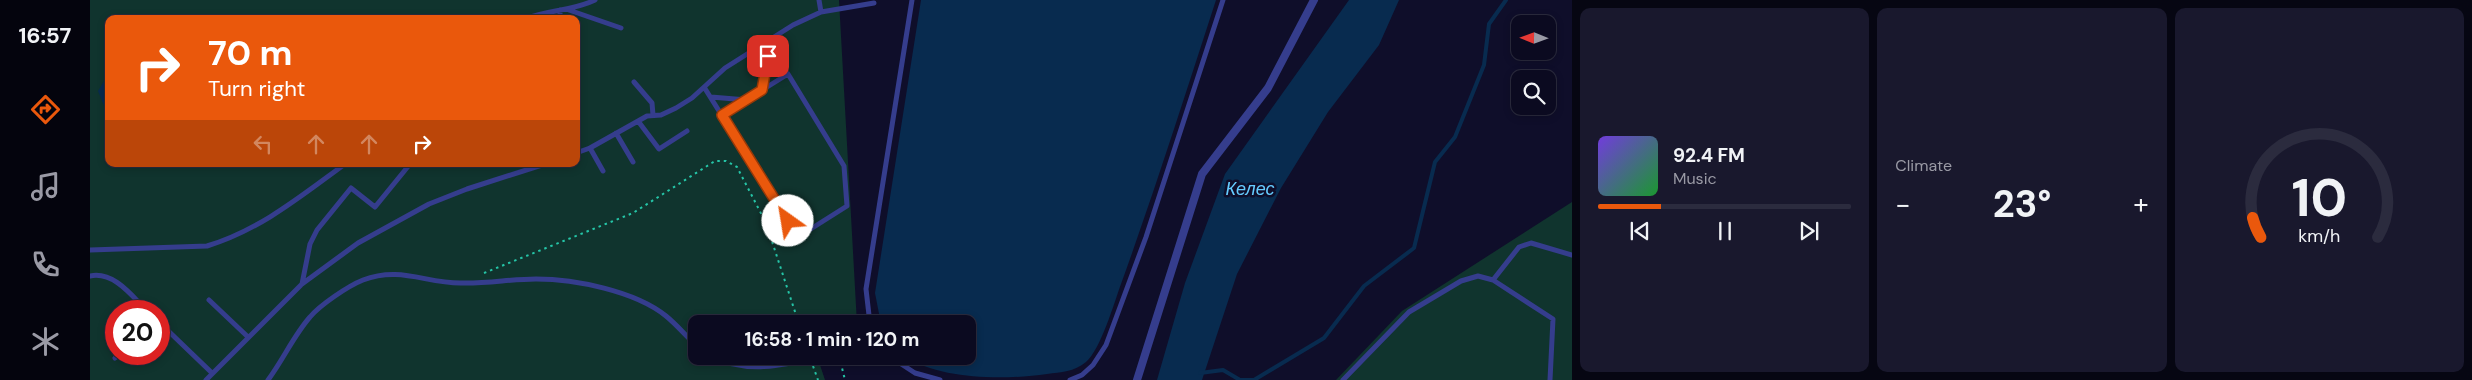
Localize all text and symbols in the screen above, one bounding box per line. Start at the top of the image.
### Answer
north arrow [1511,15,1556,60]
map controls [1511,15,1556,115]
text: 16:57 [19,21,71,50]
text: 70 m [208,30,292,76]
icon: right [125,35,190,100]
pin [747,35,789,77]
icon: arrive [754,42,782,70]
button: search [1511,70,1556,115]
text: Turn right [208,74,305,103]
icon: directions [28,92,63,127]
icon: left [249,130,277,158]
icon: ahead [302,130,330,158]
icon: ahead [355,130,383,158]
icon: right [408,130,436,158]
text: 92.4 FM [1673,143,1745,168]
text: Climate [1895,155,1952,176]
text: 10 [2292,164,2347,232]
text: Music [1673,168,1717,189]
icon: music [28,169,63,204]
water label: Келес [1226,177,1274,201]
text: 23° [1993,179,2051,229]
text: − [1895,186,1911,223]
text: + [2133,186,2149,223]
position arrow [761,194,813,246]
icon: previous [1626,217,1654,245]
icon: pause [1711,217,1739,245]
icon: next [1795,217,1823,245]
text: km/h [2298,224,2340,248]
icon: phone [28,247,63,282]
speed limit sign: 20 [105,300,170,365]
icon: climate [28,324,63,359]
text: 16:58 · 1 min · 120 m [745,327,919,352]

